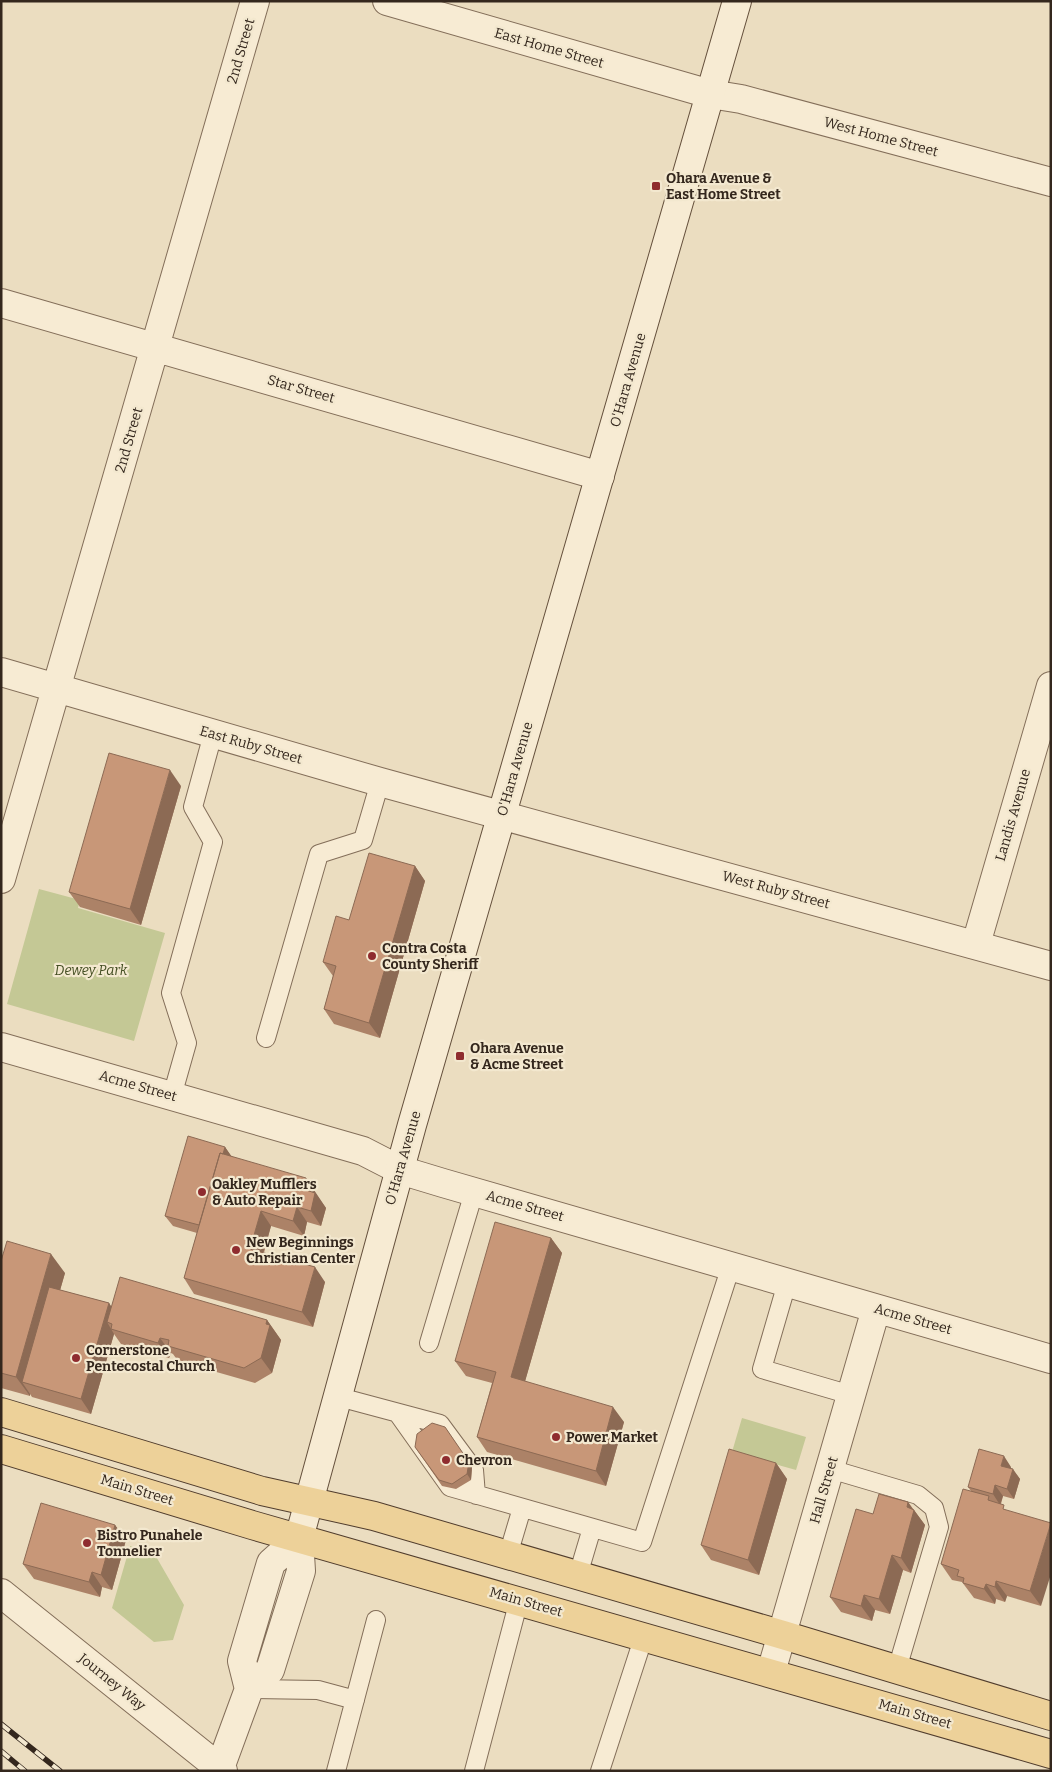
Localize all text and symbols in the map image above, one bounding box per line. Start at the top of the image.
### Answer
street label: 2nd Street [224,16,258,86]
street label: East Home Street [492,24,606,72]
street label: West Home Street [822,114,940,160]
place label: Ohara Avenue & East Home Street [666,170,781,203]
marker: Ohara Avenue & East Home Street [650,180,662,192]
street label: O'Hara Avenue [606,331,650,429]
street label: Star Street [265,371,337,407]
street label: 2nd Street [112,405,146,475]
street label: O'Hara Avenue [493,720,537,818]
street label: East Ruby Street [198,722,304,768]
street label: Landis Avenue [992,767,1034,863]
street label: West Ruby Street [720,867,832,913]
place label: Contra Costa County Sheriff [382,940,479,973]
marker: Contra Costa County Sheriff [366,950,378,962]
park label: Dewey Park [55,962,128,979]
place label: Ohara Avenue & Acme Street [470,1040,564,1073]
marker: Ohara Avenue & Acme Street [454,1050,466,1062]
street label: Acme Street [97,1067,179,1105]
street label: O'Hara Avenue [381,1109,425,1207]
place label: Oakley Mufflers & Auto Repair [212,1176,317,1209]
marker: Oakley Mufflers & Auto Repair [196,1186,208,1198]
street label: Acme Street [484,1187,566,1225]
place label: New Beginnings Christian Center [246,1234,356,1267]
marker: New Beginnings Christian Center [230,1244,242,1256]
street label: Acme Street [872,1300,954,1338]
place label: Cornerstone Pentecostal Church [86,1342,215,1375]
marker: Cornerstone Pentecostal Church [70,1352,82,1364]
place label: Power Market [566,1429,658,1446]
marker: Power Market [550,1431,562,1443]
place label: Chevron [456,1452,512,1469]
marker: Chevron [440,1454,452,1466]
street label: Hall Street [806,1455,842,1525]
street label: Main Street [99,1471,175,1509]
place label: Bistro Punahele Tonnelier [97,1527,203,1560]
marker: Bistro Punahele Tonnelier [81,1537,93,1549]
street label: Main Street [487,1583,565,1621]
street label: Journey Way [74,1649,149,1715]
street label: Main Street [876,1695,954,1733]

